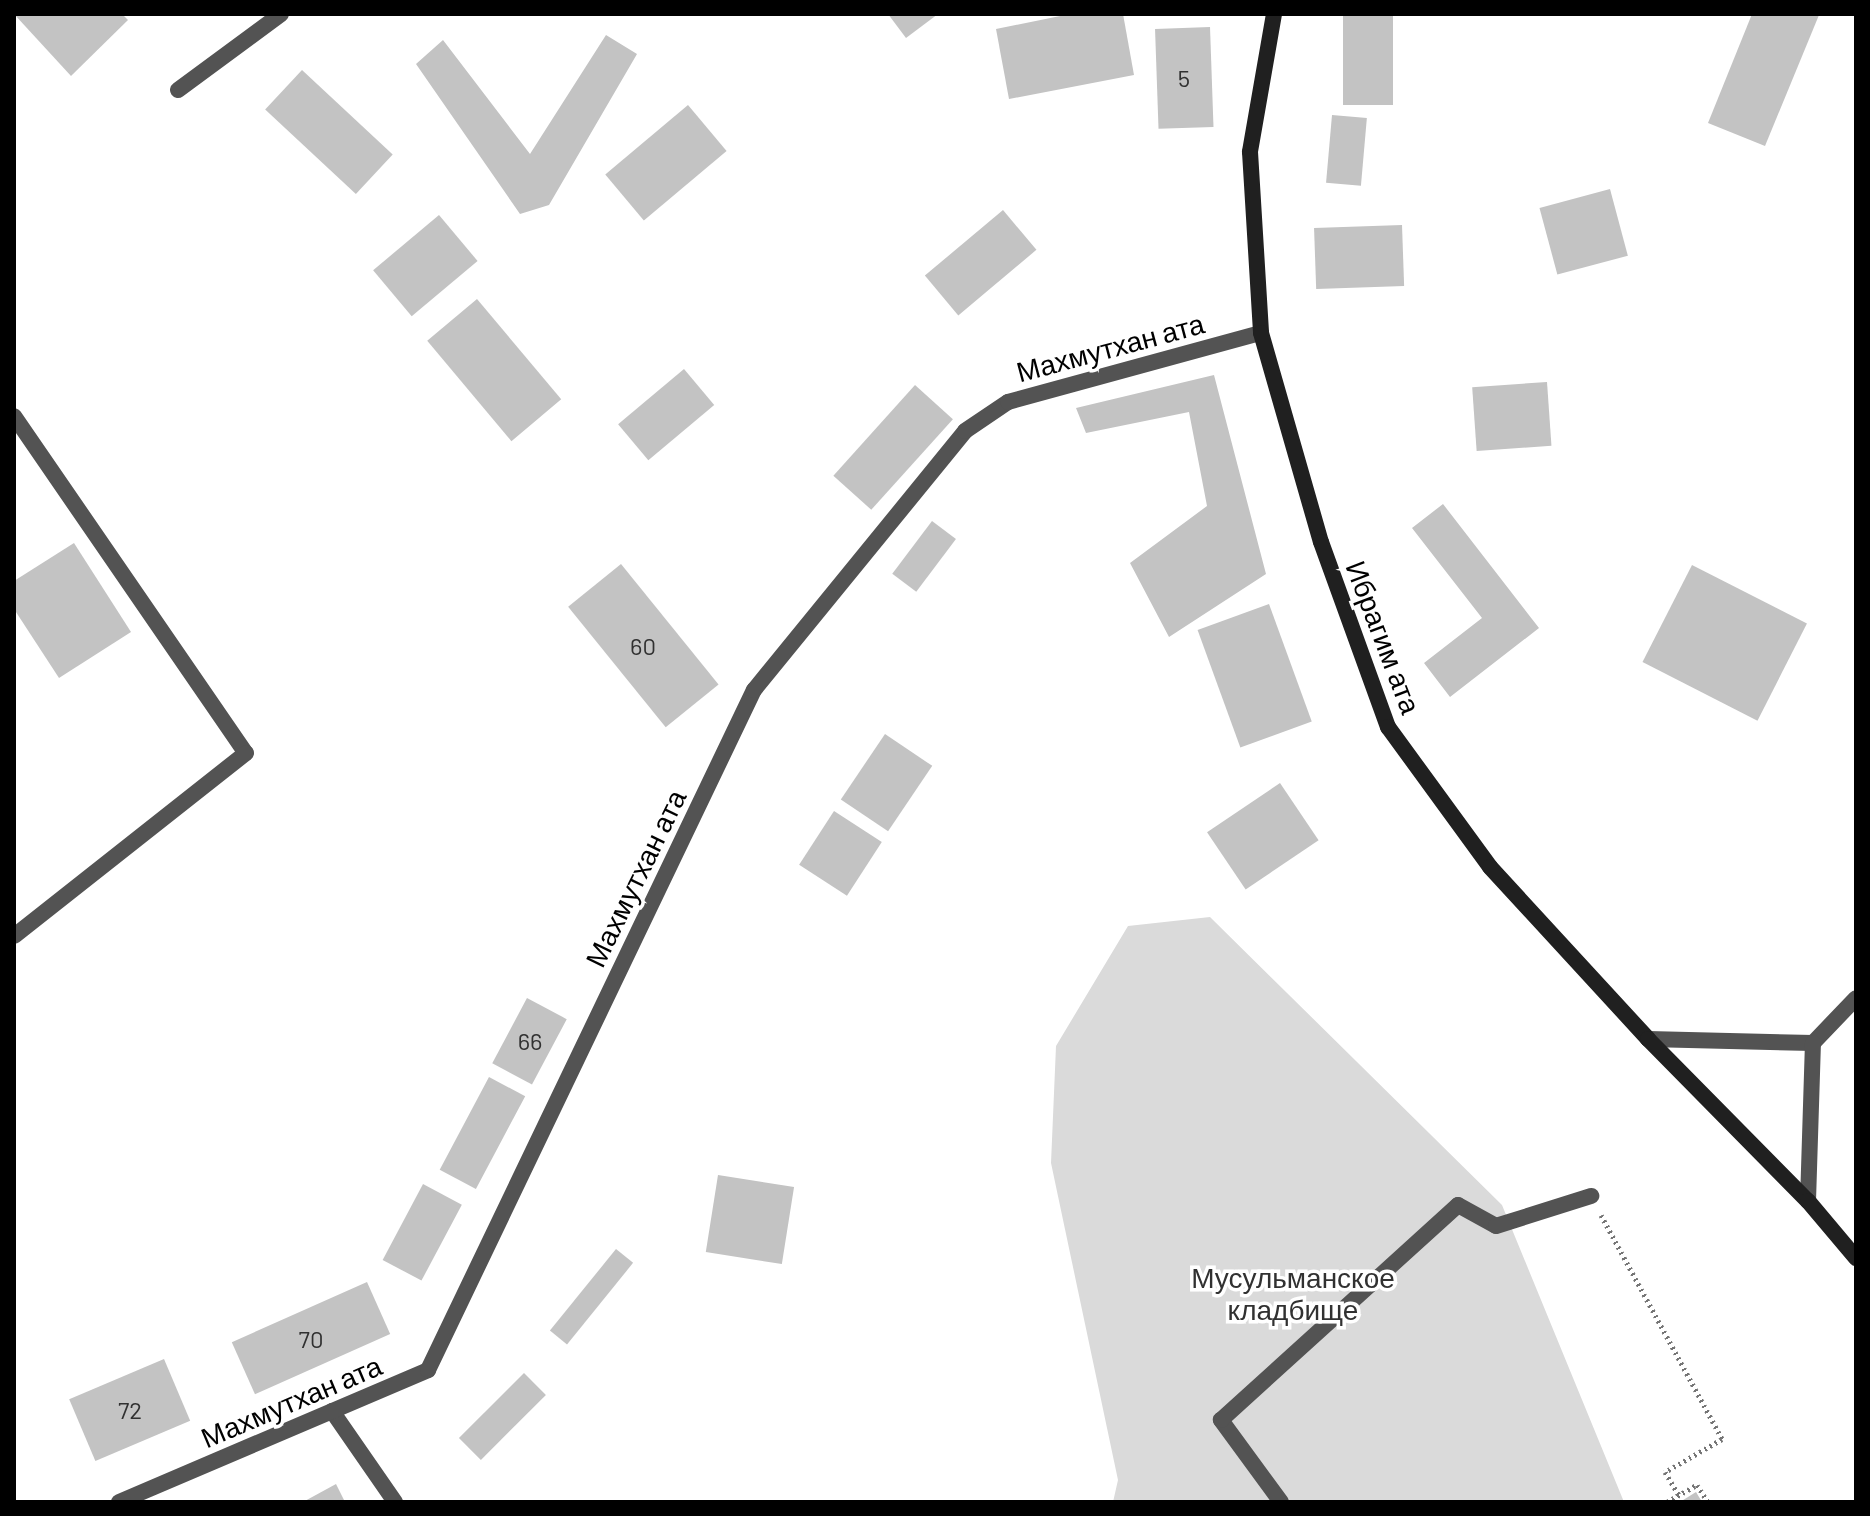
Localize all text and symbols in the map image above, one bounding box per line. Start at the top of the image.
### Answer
house number: 5 [1178,64,1190,92]
street label: Махмутхан ата [1012,306,1208,388]
street label: Ибрагим ата [1339,556,1429,718]
house number: 60 [630,632,656,660]
street label: Махмутхан ата [578,784,692,972]
house number: 66 [518,1027,542,1055]
park label: Мусульманское кладбище [1191,1260,1395,1326]
house number: 70 [299,1325,323,1353]
street label: Махмутхан ата [196,1348,386,1454]
house number: 72 [118,1396,142,1424]

